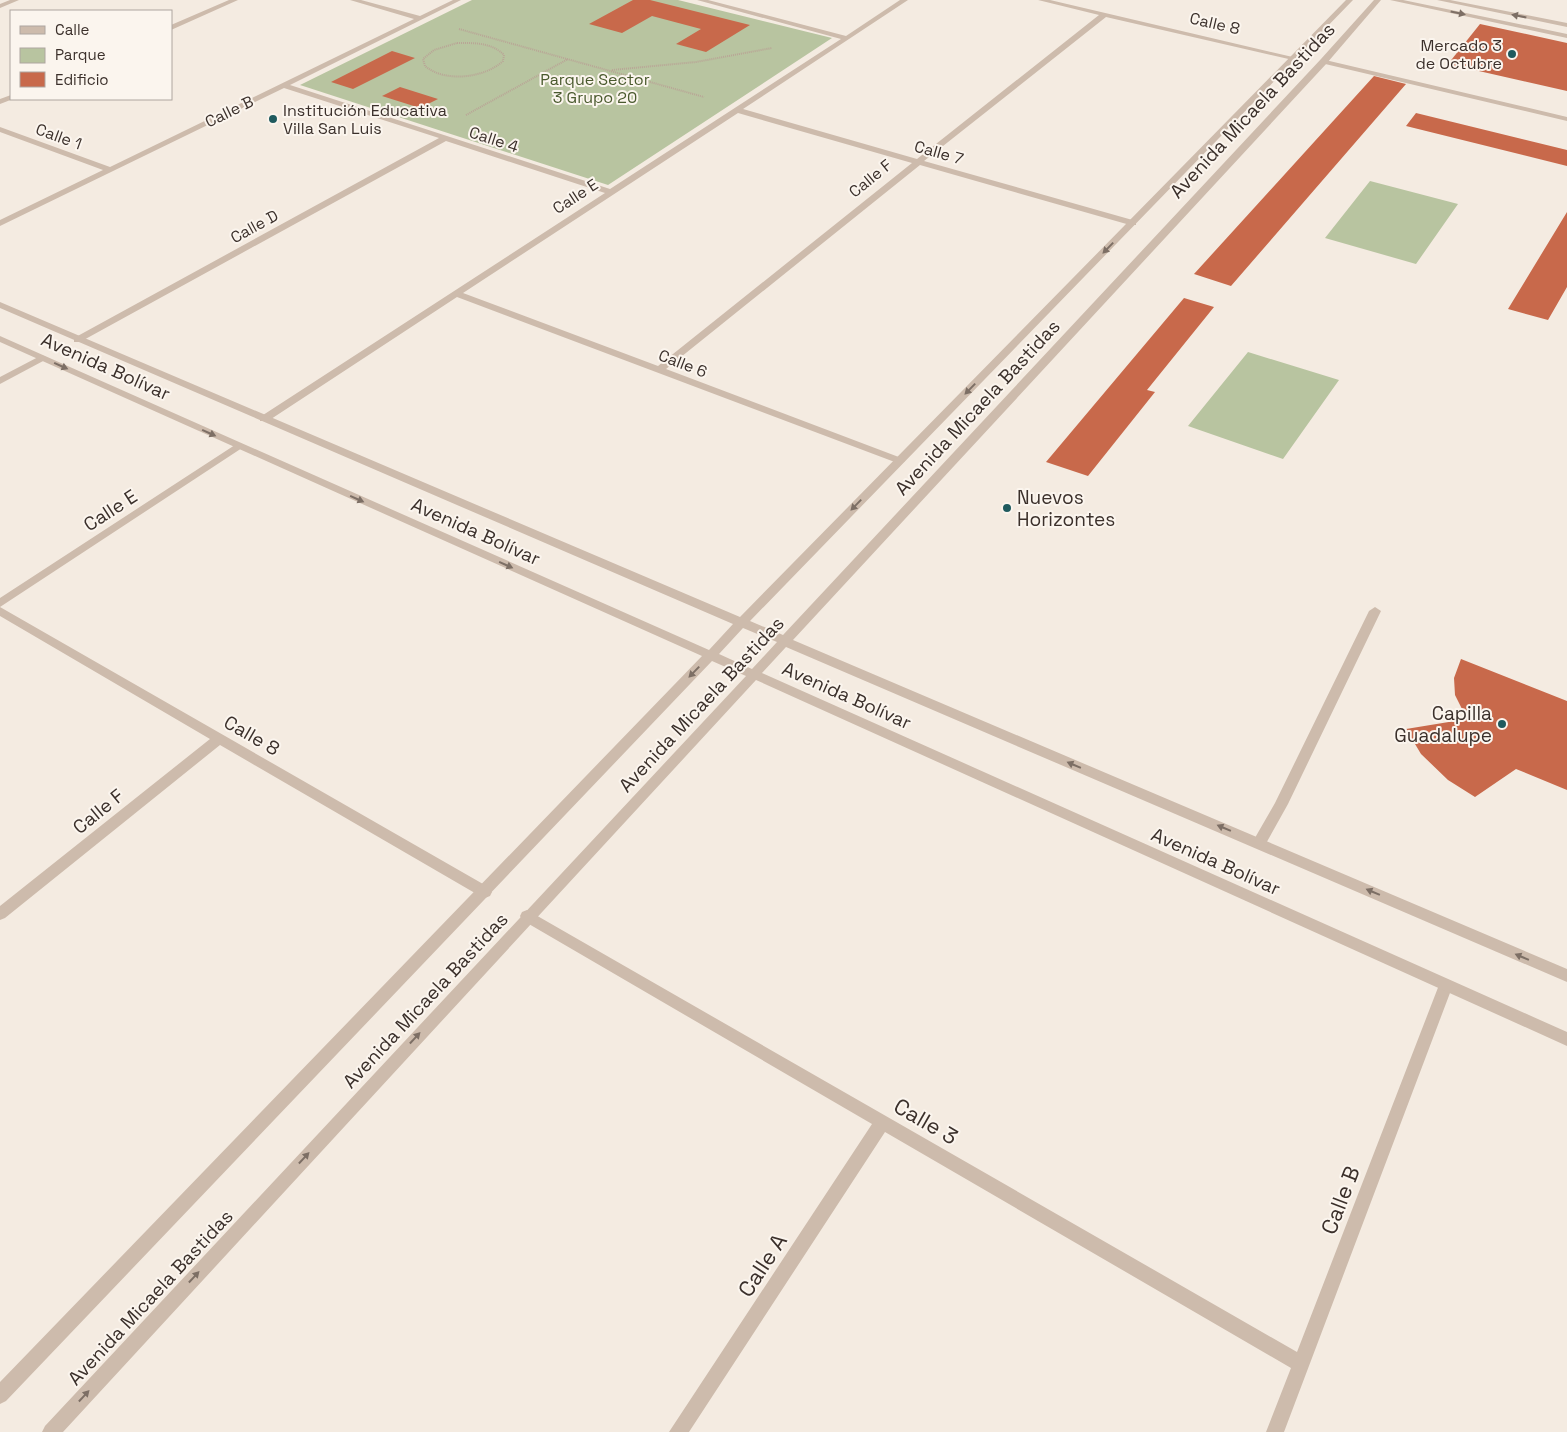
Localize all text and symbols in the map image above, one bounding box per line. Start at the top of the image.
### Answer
street label: Calle 8 [1188,8,1242,39]
legend [10,10,172,100]
one-way arrow [1450,10,1466,18]
one-way arrow [1511,11,1527,19]
street label: Avenida Micaela Bastidas [1164,17,1340,204]
text: Calle [55,20,90,39]
place label: Mercado 3 de Octubre [1415,35,1502,74]
text: Parque [55,45,106,64]
marker: Mercado 3 de Octubre [1506,48,1518,60]
park label: Parque Sector 3 Grupo 20 [540,69,650,108]
text: Edificio [55,70,109,89]
street label: Calle B [201,91,257,132]
place label: Institución Educativa Villa San Luis [283,100,447,139]
marker: Institución Educativa Villa San Luis [267,113,279,125]
street label: Calle 1 [33,118,85,154]
street label: Calle 4 [466,122,521,157]
street label: Calle 7 [912,136,966,169]
street label: Calle F [844,154,896,202]
street label: Calle E [549,174,602,219]
street label: Calle D [227,205,282,248]
one-way arrow [1102,242,1114,254]
street label: Avenida Micaela Bastidas [889,314,1065,501]
street label: Avenida Bolívar [37,327,174,406]
street label: Calle 6 [655,345,710,382]
one-way arrow [54,363,68,371]
one-way arrow [964,383,976,395]
one-way arrow [202,429,216,437]
street label: Calle E [79,484,142,537]
place label: Nuevos Horizontes [1017,485,1115,532]
street label: Avenida Bolívar [407,492,544,571]
one-way arrow [350,495,364,503]
one-way arrow [850,499,862,511]
marker: Nuevos Horizontes [1001,502,1013,514]
one-way arrow [499,561,513,569]
street label: Avenida Micaela Bastidas [613,611,789,798]
street label: Avenida Bolívar [778,656,915,735]
one-way arrow [688,666,700,678]
place label: Capilla Guadalupe [1394,701,1492,748]
street label: Calle 8 [219,710,284,761]
marker: Capilla Guadalupe [1496,718,1508,730]
one-way arrow [1067,760,1081,768]
street label: Calle F [68,783,129,840]
street label: Avenida Bolívar [1147,822,1284,901]
one-way arrow [1217,824,1231,832]
one-way arrow [1366,887,1380,895]
street label: Avenida Micaela Bastidas [337,907,513,1094]
one-way arrow [1515,952,1529,960]
one-way arrow [409,1033,421,1045]
street label: Calle 3 [889,1091,963,1151]
one-way arrow [298,1152,310,1164]
street label: Calle B [1314,1162,1366,1238]
street label: Avenida Micaela Bastidas [62,1204,238,1391]
street label: Calle A [731,1228,793,1302]
one-way arrow [188,1271,200,1283]
one-way arrow [78,1391,90,1403]

